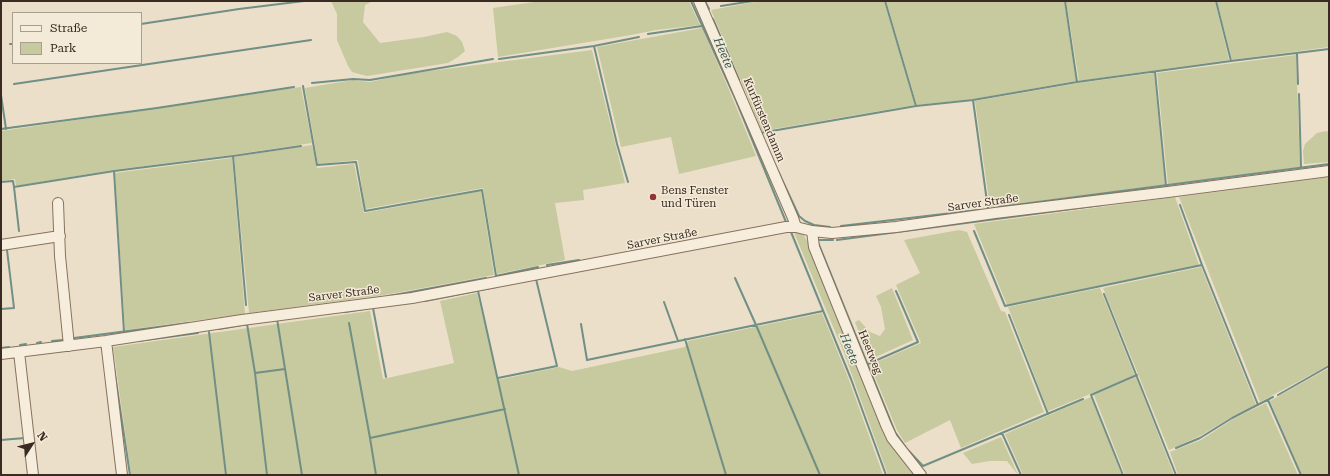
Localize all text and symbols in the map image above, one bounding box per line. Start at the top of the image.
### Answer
legend [12,12,142,64]
text: Straße [50,21,87,35]
water label: Heete [710,35,736,71]
text: Park [50,41,76,55]
street label: Kurfürstendamm [740,76,788,164]
place label: Bens Fenster und Türen [661,184,729,210]
marker: Bens Fenster und Türen [648,192,658,202]
street label: Sarver Straße [947,192,1019,214]
street label: Sarver Straße [626,226,698,252]
street label: Sarver Straße [308,283,380,305]
street label: Heetweg [855,328,885,376]
water label: Heete [836,331,862,367]
north arrow [12,424,52,464]
text: N [34,429,50,444]

